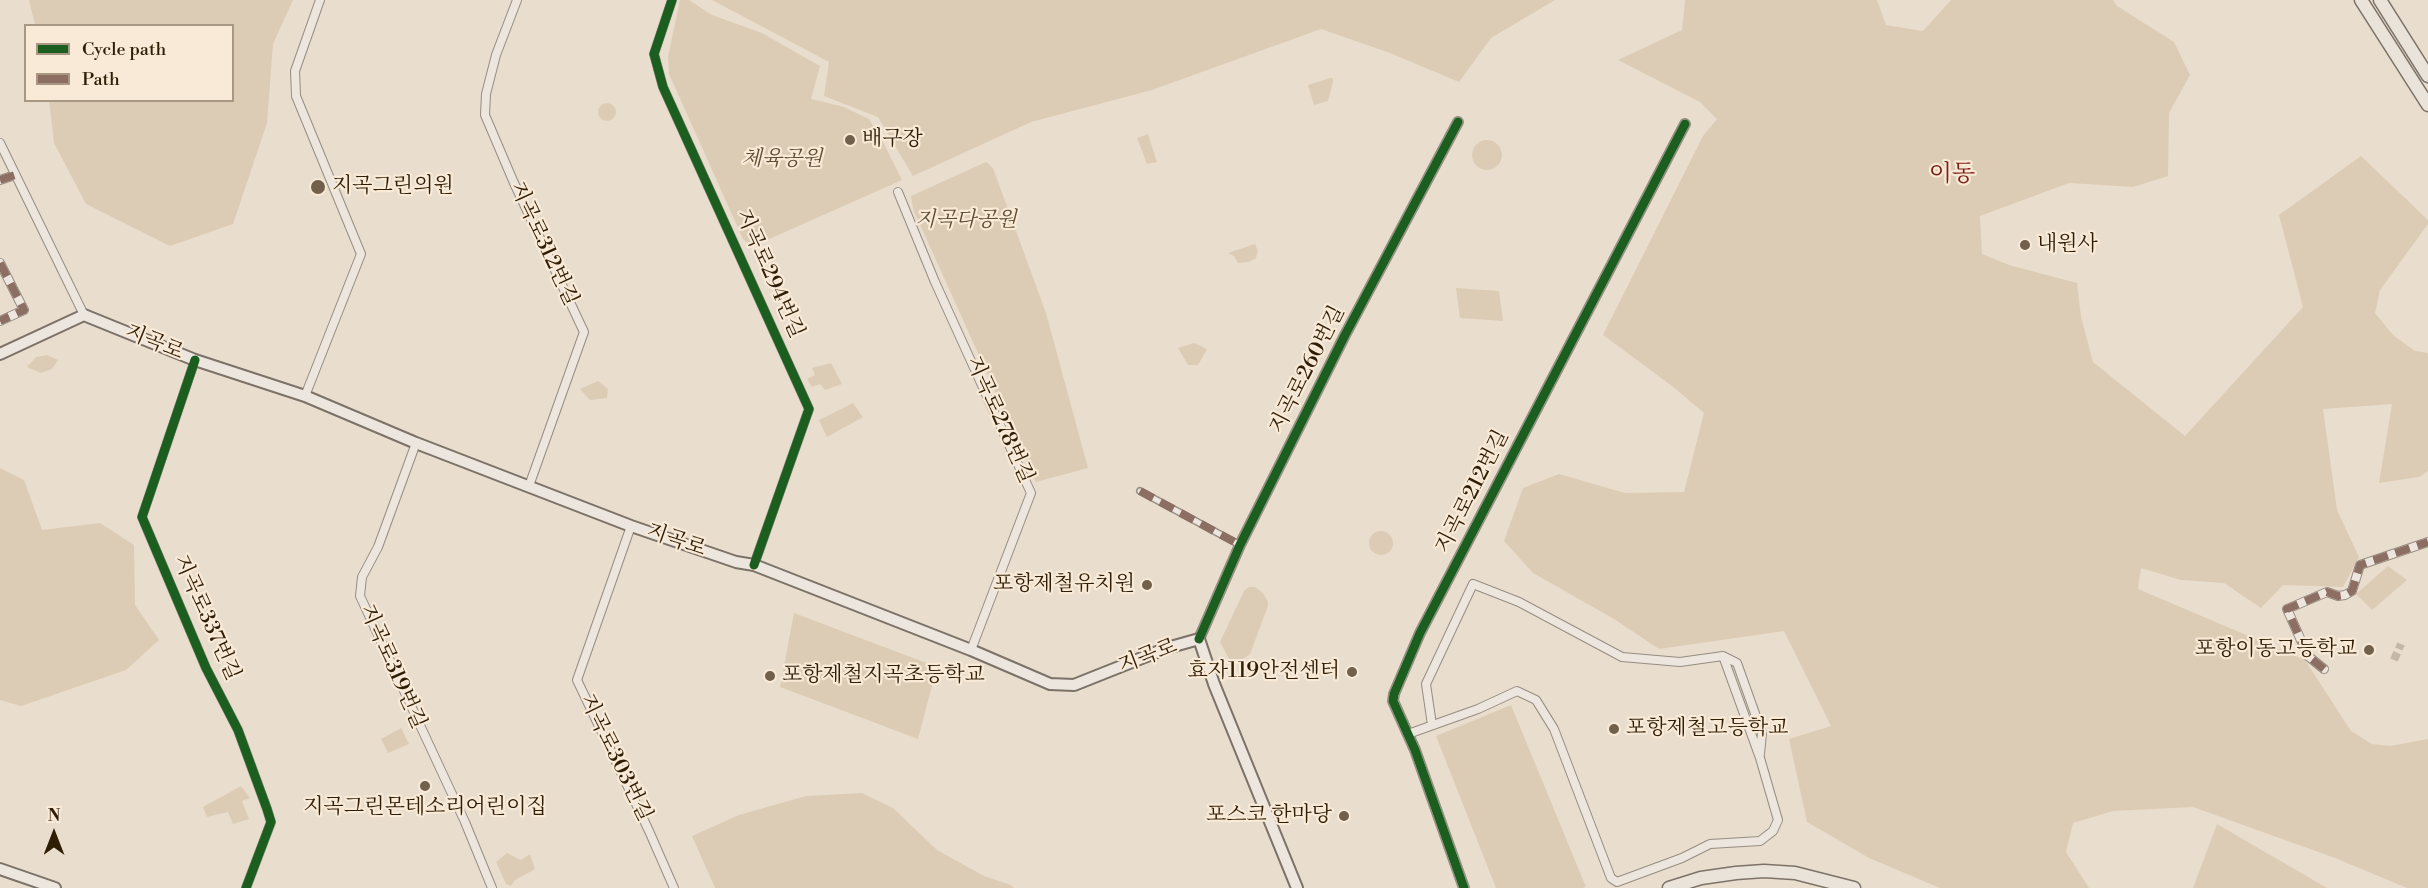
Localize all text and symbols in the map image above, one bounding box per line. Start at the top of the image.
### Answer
legend [24,24,234,102]
text: Cycle path [82,38,166,61]
text: Path [82,68,120,91]
place label: 배구장 [862,127,923,153]
marker: 배구장 [843,133,857,147]
park label: 체육공원 [741,147,823,173]
district label: 이동 [1929,161,1975,189]
place label: 지곡그린의원 [332,174,454,200]
marker: 지곡그린의원 [309,178,327,196]
street label: 지곡로312번길 [503,178,583,310]
street label: 지곡로294번길 [729,206,809,342]
park label: 지곡다공원 [915,208,1017,234]
place label: 내원사 [2037,232,2098,258]
marker: 내원사 [2018,238,2032,252]
street label: 지곡로260번길 [1265,302,1351,438]
street label: 지곡로 [121,320,187,366]
street label: 지곡로278번길 [960,353,1038,487]
street label: 지곡로212번길 [1431,426,1515,558]
street label: 지곡로 [643,519,709,563]
street label: 지곡로337번길 [167,551,245,685]
place label: 포항제철유치원 [993,572,1135,598]
marker: 포항제철유치원 [1140,578,1154,592]
street label: 지곡로319번길 [353,601,431,733]
street label: 지곡로 [1115,634,1181,680]
place label: 포항이동고등학교 [2195,637,2357,663]
marker: 포항이동고등학교 [2362,643,2376,657]
place label: 효자119안전센터 [1188,659,1340,685]
place label: 포항제철지곡초등학교 [782,663,985,689]
marker: 효자119안전센터 [1345,665,1359,679]
marker: 포항제철지곡초등학교 [763,669,777,683]
street label: 지곡로303번길 [573,690,657,826]
place label: 포항제철고등학교 [1626,716,1788,742]
marker: 포항제철고등학교 [1607,722,1621,736]
marker: 지곡그린몬테소리어린이집 [418,779,432,793]
place label: 지곡그린몬테소리어린이집 [303,795,547,821]
place label: 포스코 한마당 [1206,803,1332,829]
north arrow [24,804,84,864]
text: N [48,806,60,826]
marker: 포스코 한마당 [1337,809,1351,823]

